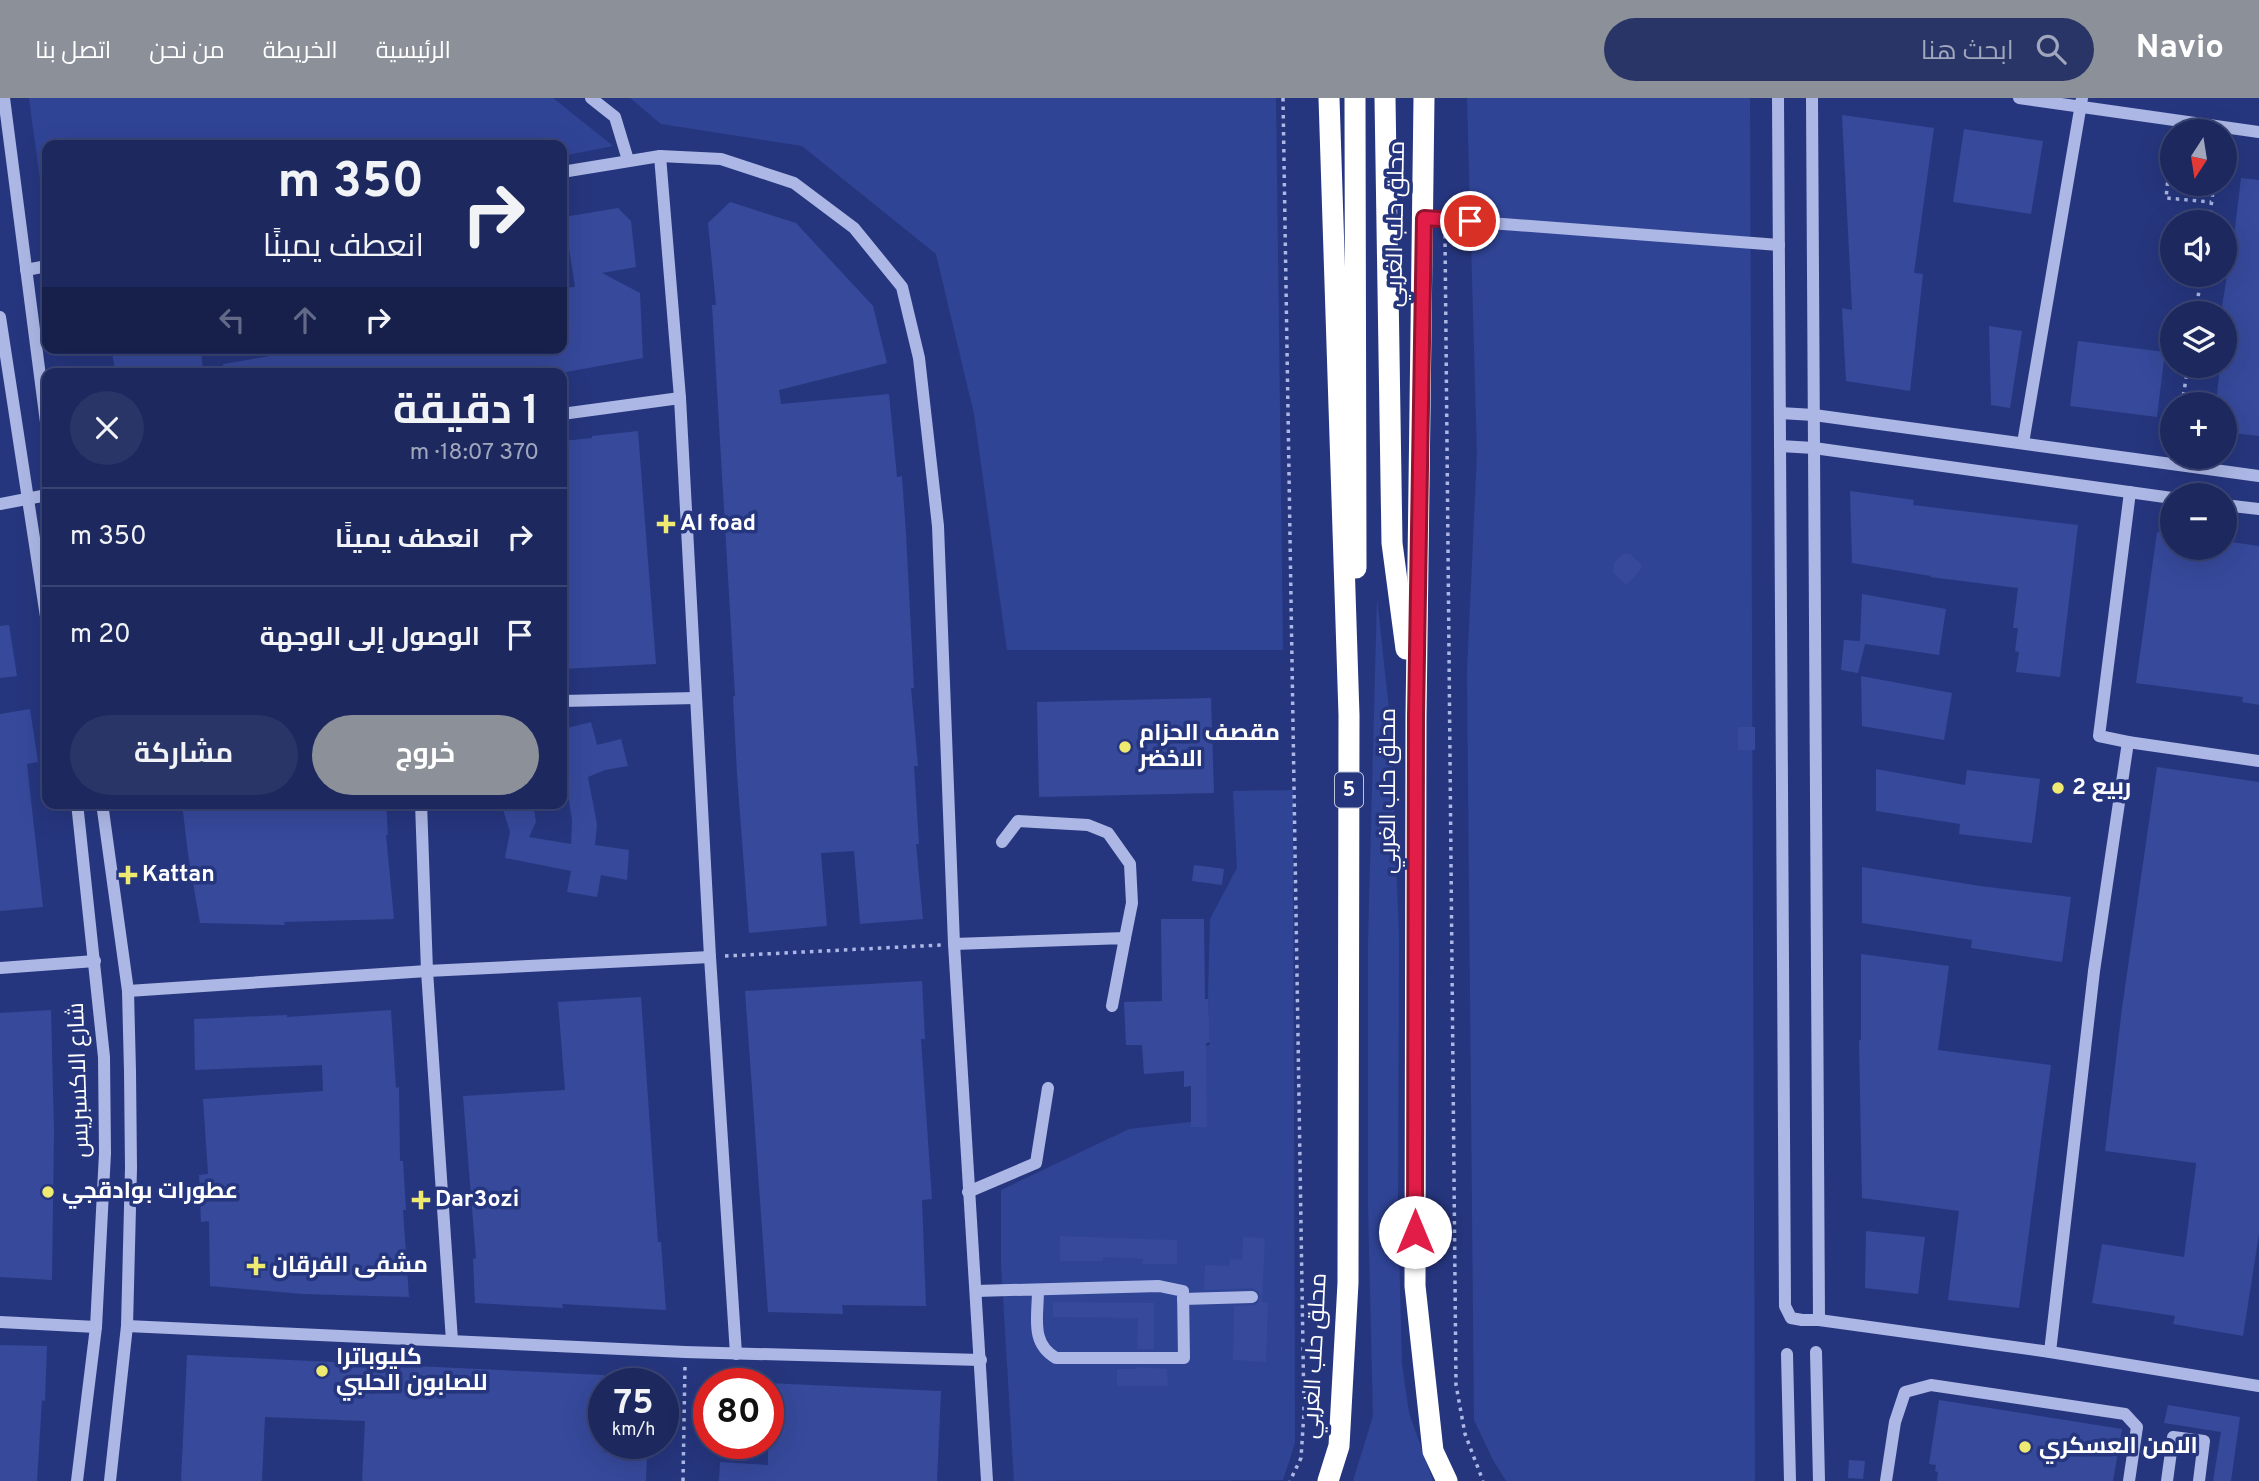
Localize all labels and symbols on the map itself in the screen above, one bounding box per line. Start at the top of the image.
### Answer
north arrow [2160,119,2236,196]
street label: محلق حلب الغربي [1381,141,1414,307]
pin [1440,191,1500,251]
place label: Al foad [680,510,756,539]
marker: Al foad [658,516,674,532]
street label: محلق حلب الغربي [1375,708,1405,874]
place label: مقصف الحزام الاخضر [1138,720,1280,775]
marker: مقصف الحزام الاخضر [1117,739,1133,755]
road number: 5 [1335,772,1363,808]
place label: ربيع 2 [2072,774,2131,803]
marker: ربيع 2 [2050,780,2066,796]
place label: Kattan [142,861,215,890]
marker: Kattan [120,867,136,883]
street label: شارع الاكسبريس [63,1002,97,1158]
place label: عطورات بوادقجي [62,1178,238,1209]
marker: عطورات بوادقجي [40,1184,56,1200]
place label: Dar3ozi [435,1186,519,1215]
marker: Dar3ozi [413,1192,429,1208]
position arrow [1378,1195,1452,1269]
place label: مشفى الفرقان [272,1252,428,1281]
marker: مشفى الفرقان [246,1256,266,1276]
street label: محلق حلب الغربي [1297,1272,1336,1440]
place label: كليوباترا للصابون الحلبي [336,1344,488,1401]
marker: كليوباترا للصابون الحلبي [314,1363,330,1379]
speed limit sign: 80 [693,1368,784,1459]
place label: الامن العسكري [2039,1433,2198,1464]
marker: الامن العسكري [2017,1439,2033,1455]

